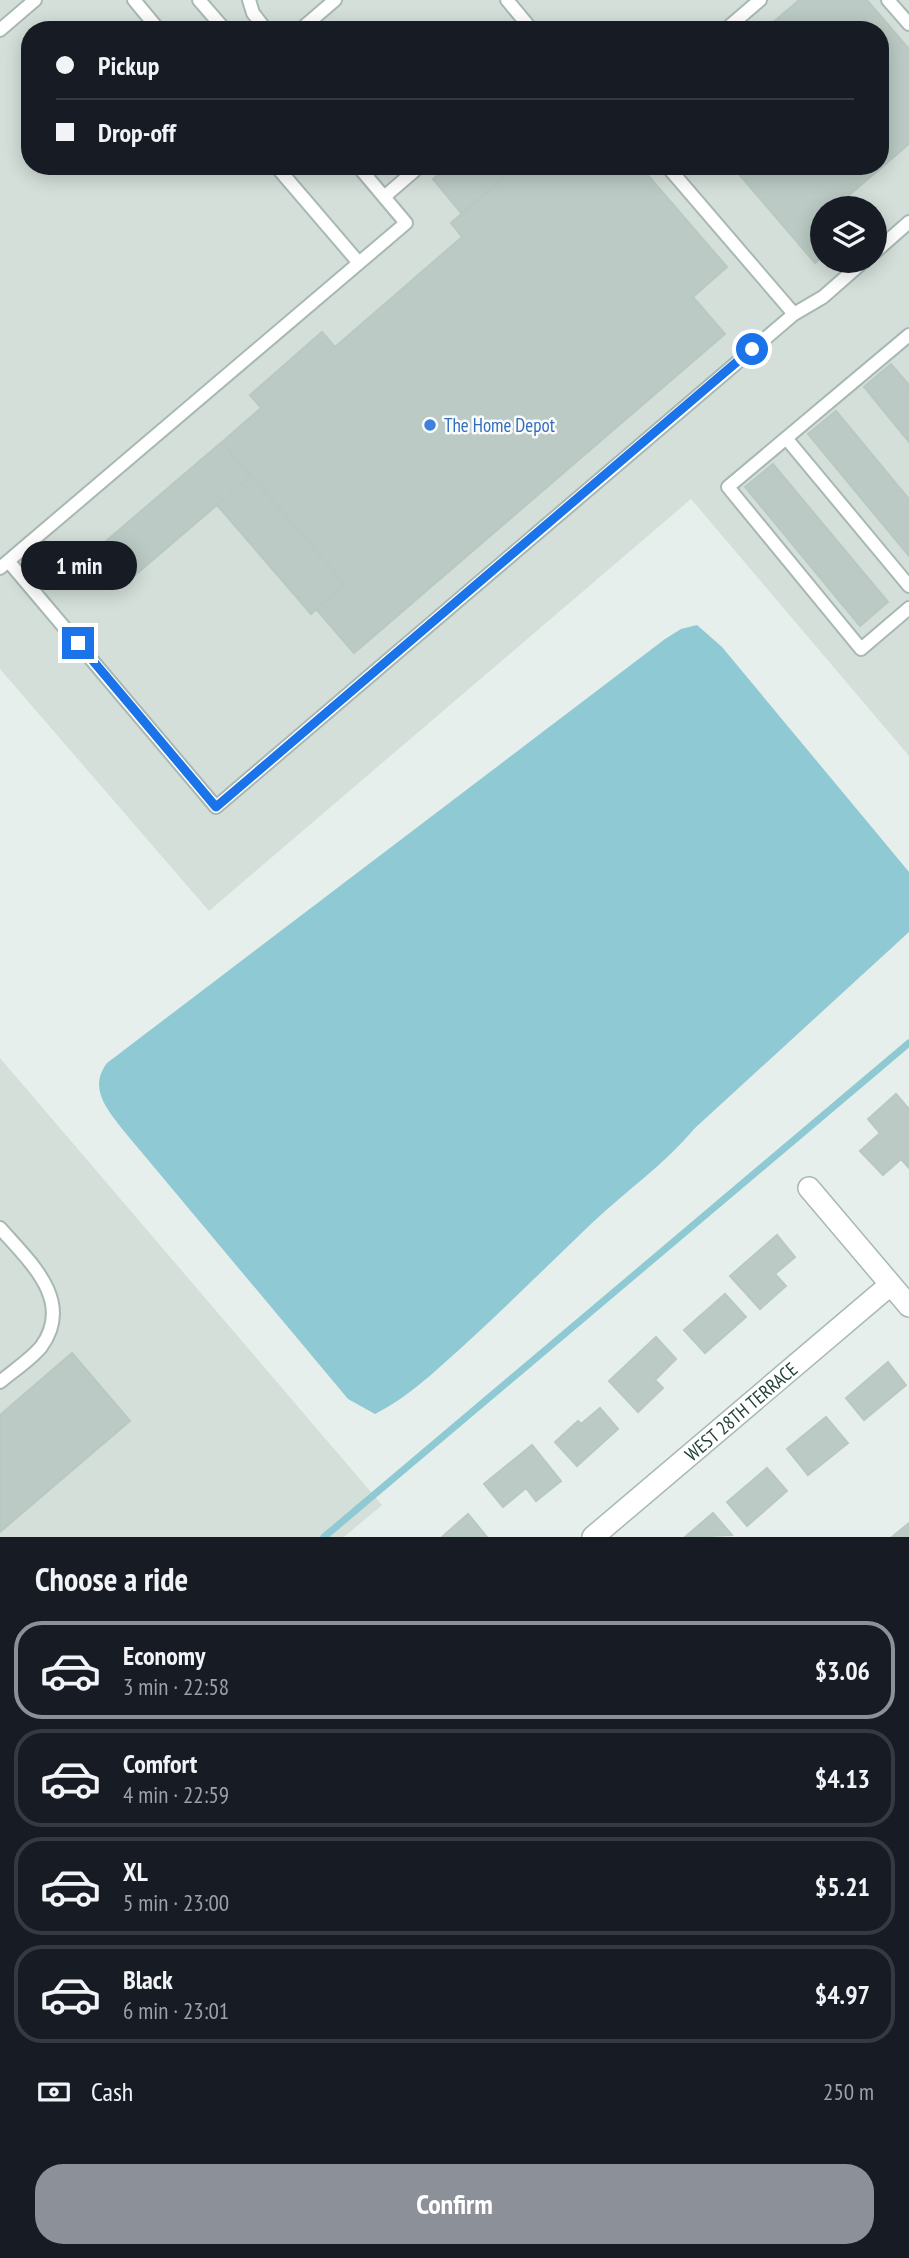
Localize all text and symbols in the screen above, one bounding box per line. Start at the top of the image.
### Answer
text: Pickup [98,49,159,82]
text: Drop-off [98,116,176,149]
map controls [810,196,887,273]
button: layers [810,196,887,273]
route start [736,333,768,365]
place label: The Home Depot [444,413,556,437]
marker: The Home Depot [422,417,438,433]
callout: 1 min [20,542,136,590]
text: 1 min [56,551,102,580]
route end [62,627,94,659]
street label: WEST 28TH TERRACE [680,1357,802,1466]
text: Choose a ride [35,1558,188,1600]
icon: car [39,1639,102,1702]
text: Economy [123,1639,205,1672]
text: $3.06 [815,1654,870,1687]
text: 3 min · 22:58 [123,1672,229,1701]
icon: car [39,1747,102,1810]
text: Comfort [123,1747,197,1780]
text: $4.13 [815,1762,870,1795]
text: 4 min · 22:59 [123,1780,229,1809]
icon: car [39,1855,102,1918]
text: XL [123,1855,148,1888]
text: $5.21 [815,1870,870,1903]
text: 5 min · 23:00 [123,1888,229,1917]
icon: car [39,1963,102,2026]
text: Black [123,1963,173,1996]
text: $4.97 [815,1978,870,2011]
text: 6 min · 23:01 [123,1996,229,2025]
icon: cash [35,2073,73,2111]
text: Cash [91,2075,133,2108]
text: 250 m [823,2077,874,2106]
button: Confirm [35,2164,874,2244]

